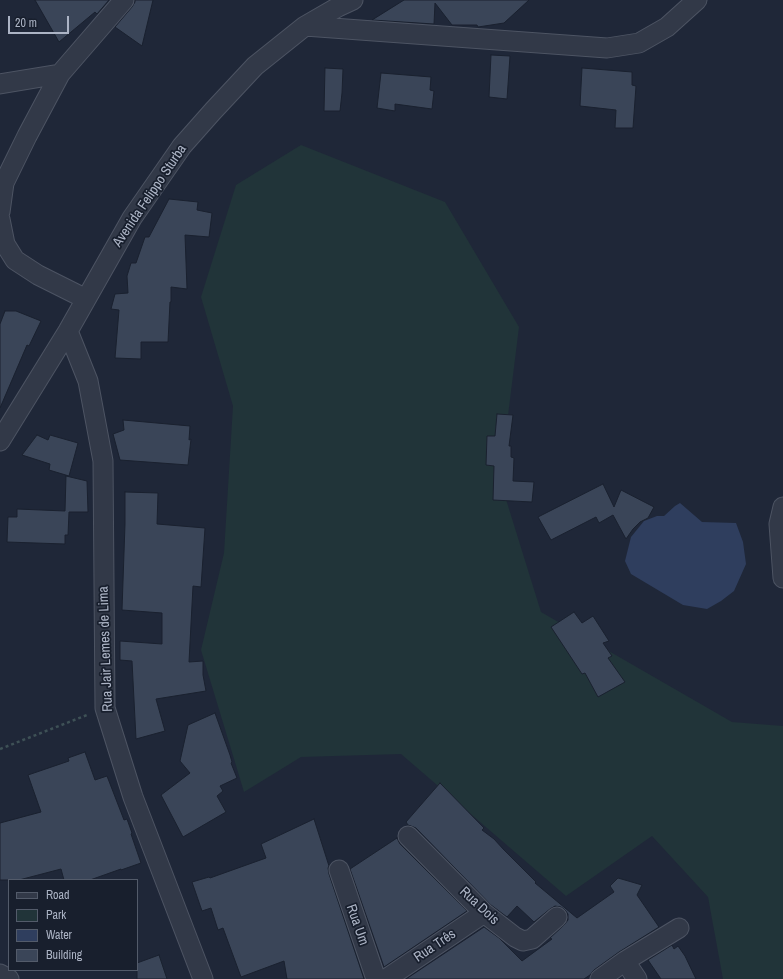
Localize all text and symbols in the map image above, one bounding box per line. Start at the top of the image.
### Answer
scale bar [10,8,71,34]
text: 20 m [15,15,37,31]
street label: Avenida Felippo Sturba [110,142,190,250]
street label: Rua Jair Lemes de Lima [95,586,117,712]
legend [8,879,138,971]
street label: Rua Dois [456,884,502,928]
text: Road [46,887,70,903]
street label: Rua Um [342,902,372,948]
text: Park [46,907,66,923]
street label: Rua Três [411,926,459,966]
text: Water [46,927,72,943]
text: Building [46,947,82,963]

